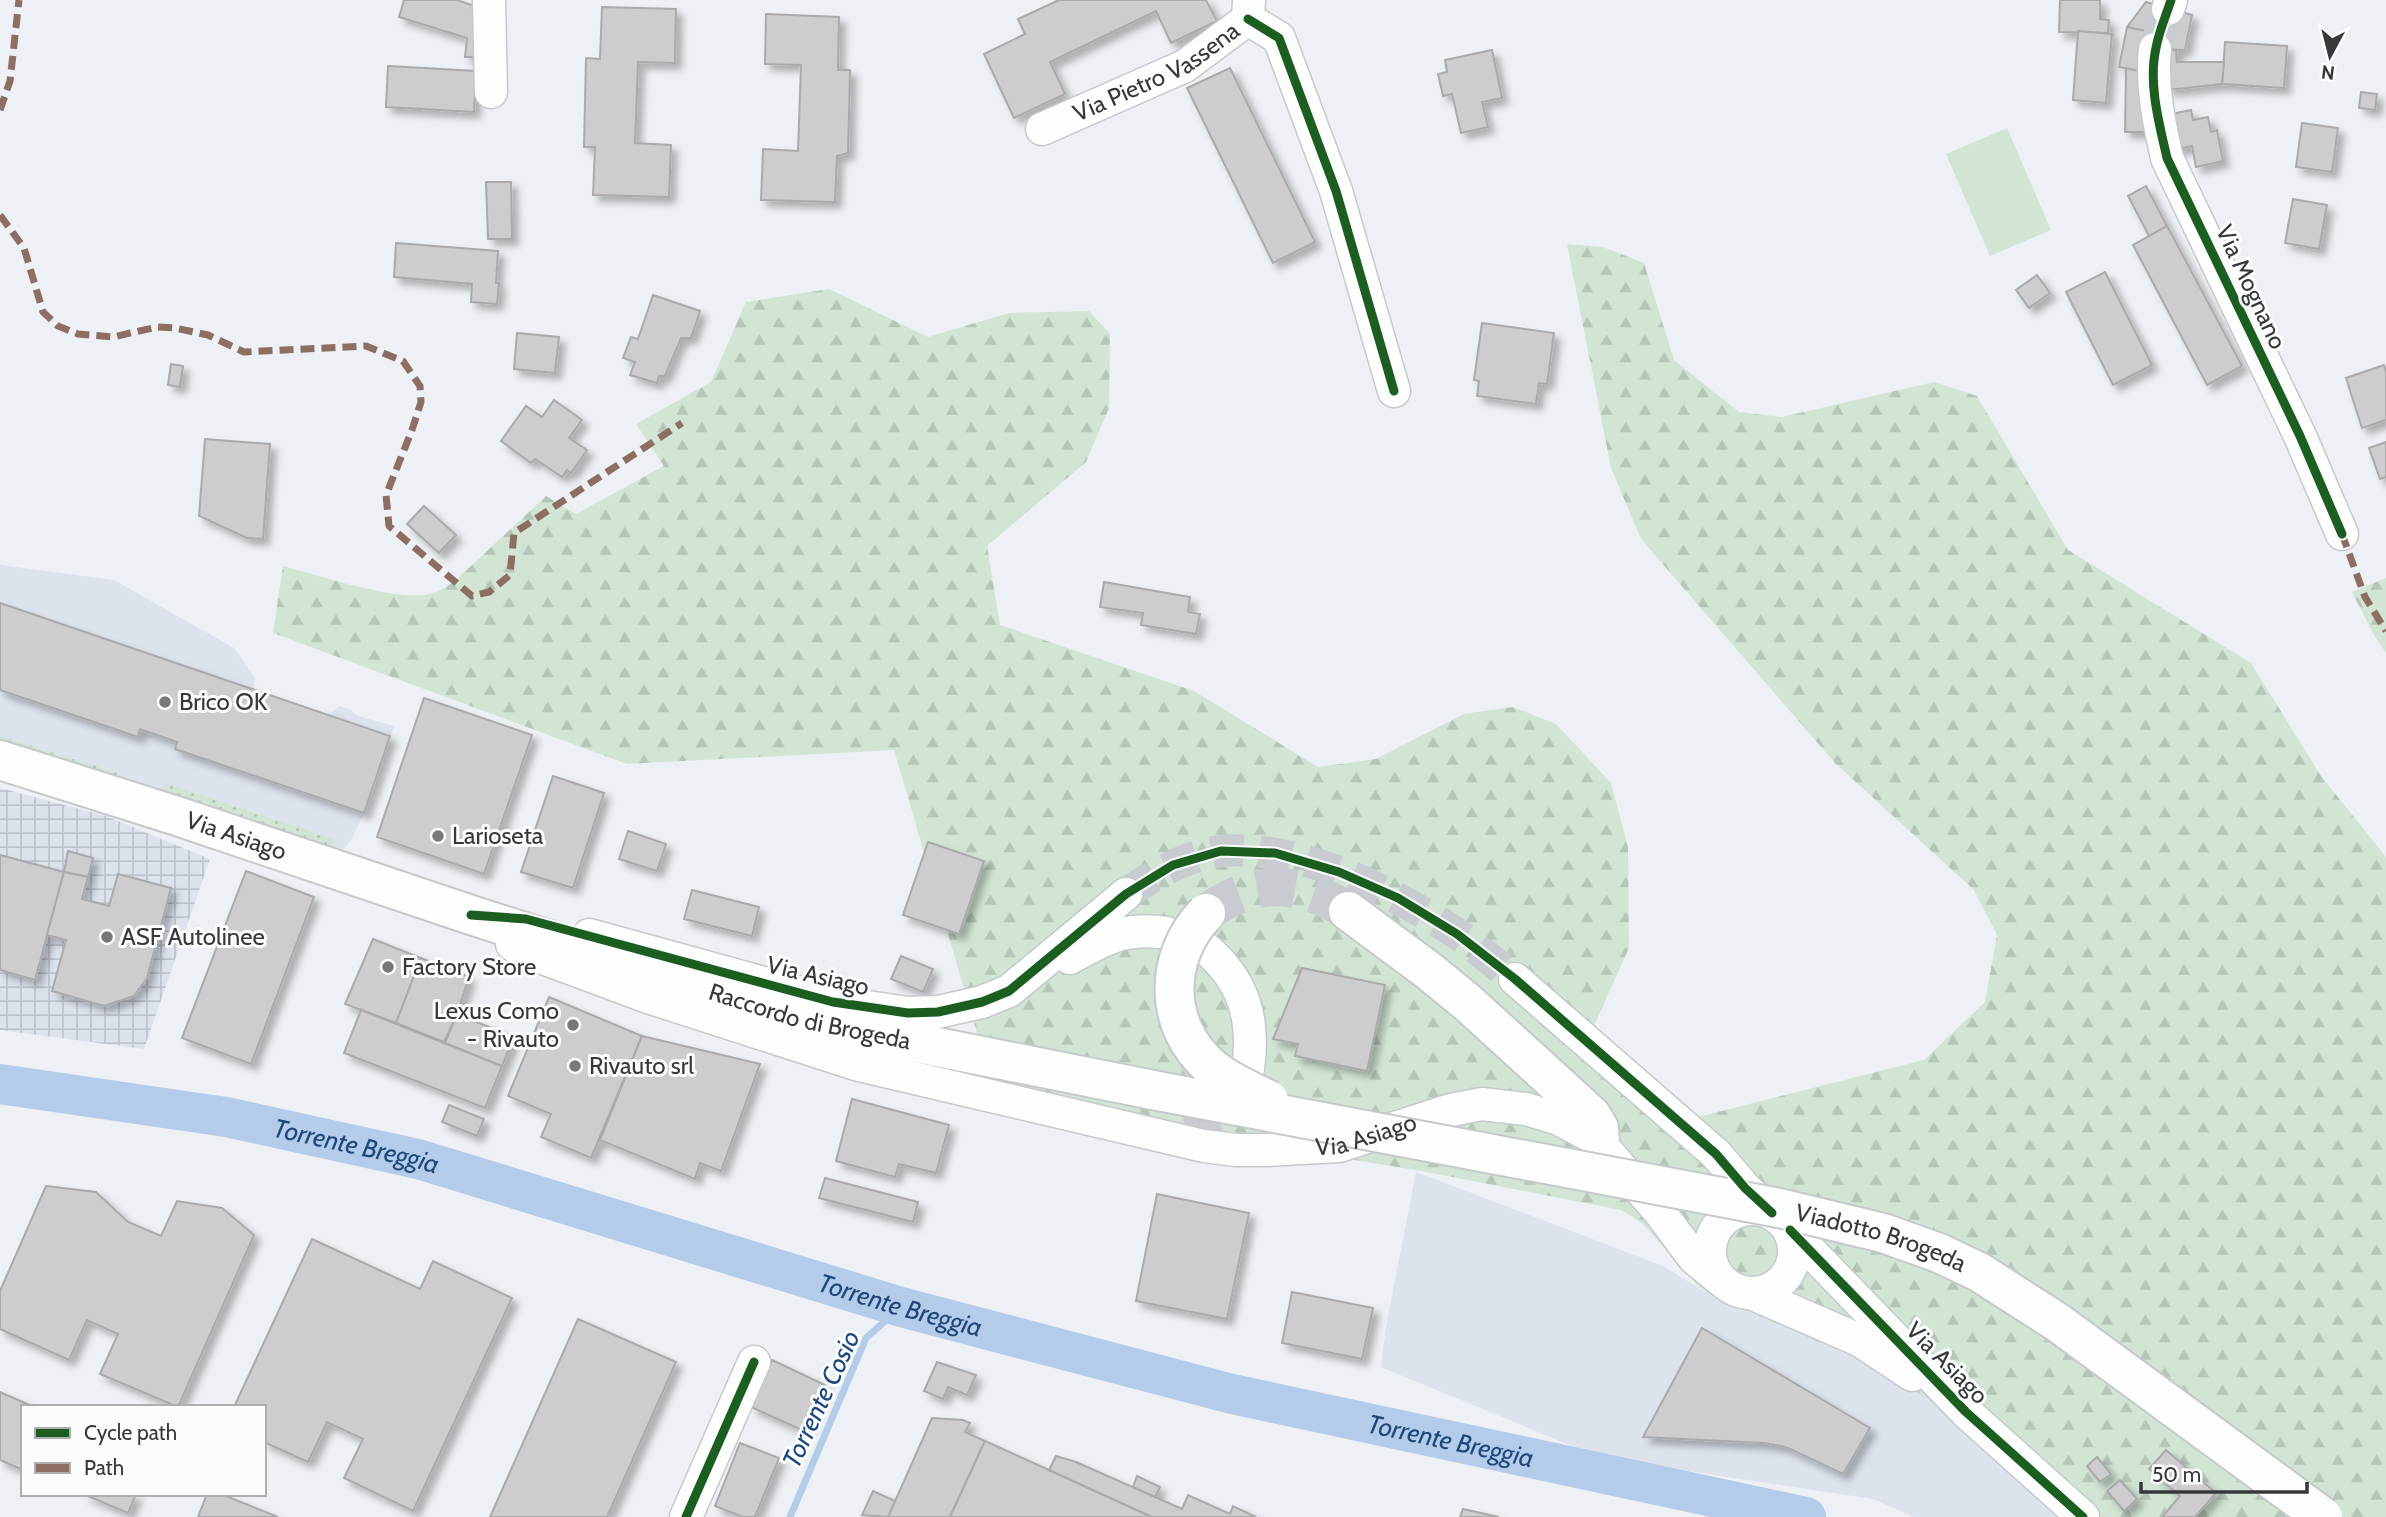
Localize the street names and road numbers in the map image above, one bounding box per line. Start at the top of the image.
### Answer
street label: Via Pietro Vassena [1068,15,1245,128]
street label: Via Mognano [2210,220,2293,353]
street label: Via Asiago [182,805,290,866]
street label: Via Asiago [764,950,872,1001]
street label: Raccordo di Brogeda [705,977,914,1055]
street label: Via Asiago [1314,1107,1420,1161]
street label: Viadotto Brogeda [1793,1198,1971,1278]
street label: Via Asiago [1900,1316,1994,1410]

